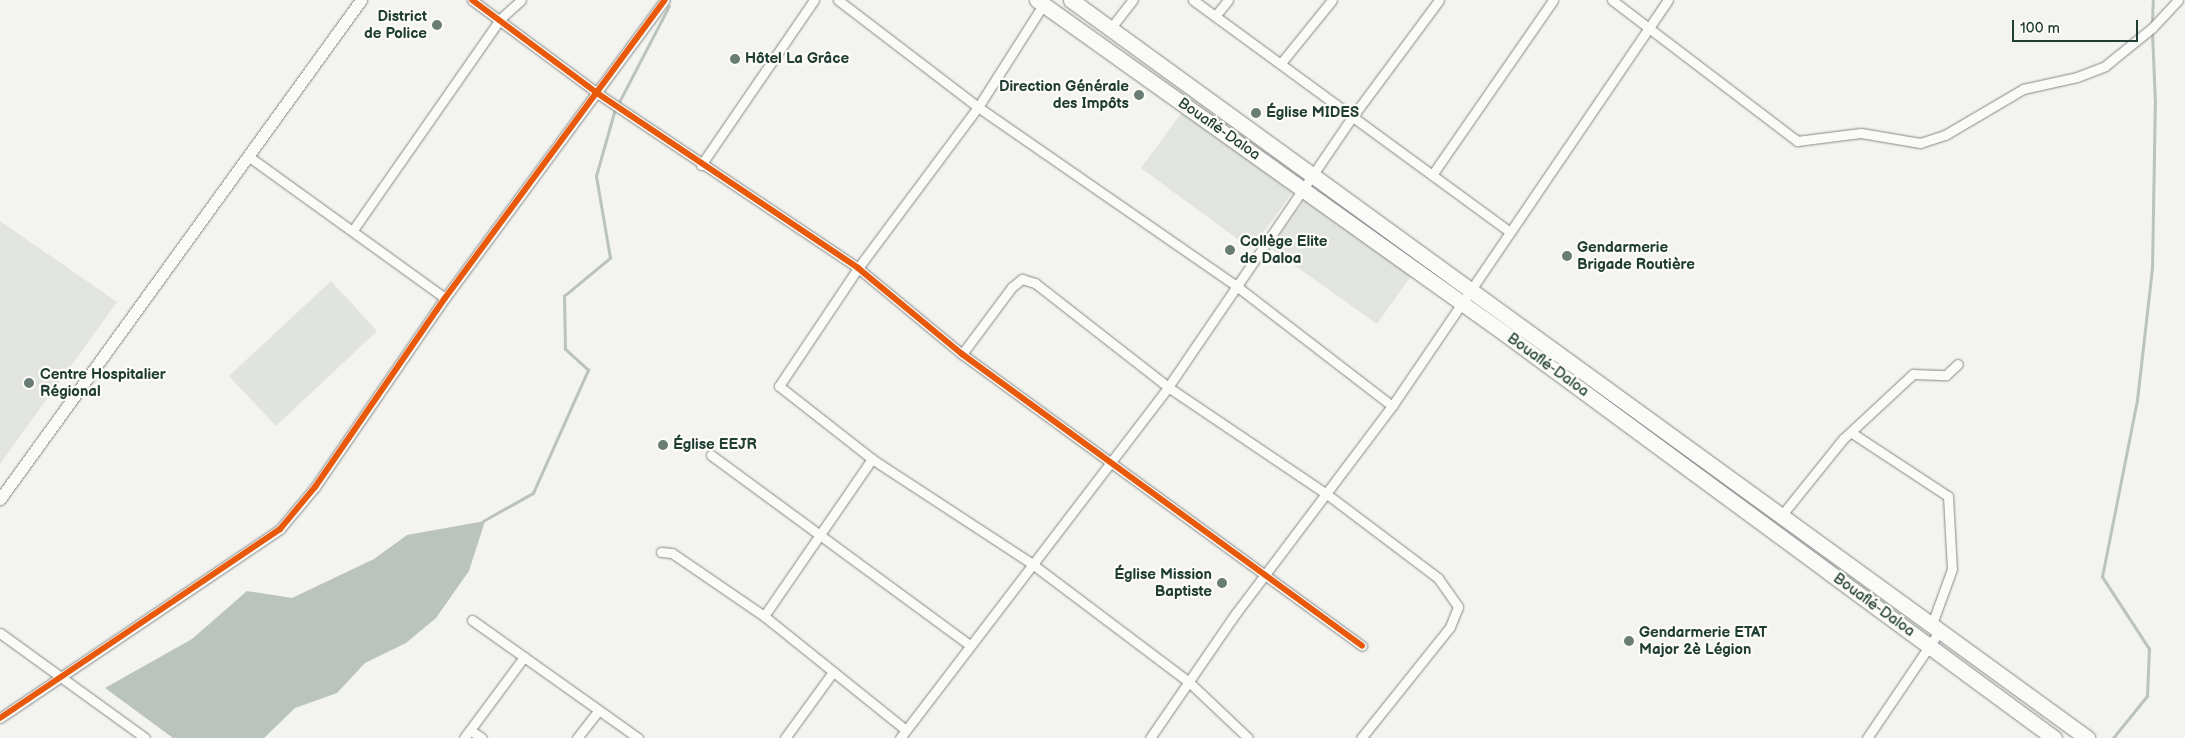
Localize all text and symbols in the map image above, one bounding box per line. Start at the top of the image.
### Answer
place label: District de Police [364,7,427,42]
scale bar [2015,10,2141,42]
marker: District de Police [431,19,443,31]
text: 100 m [2020,19,2060,38]
place label: Hôtel La Grâce [745,50,849,68]
marker: Hôtel La Grâce [729,53,741,65]
place label: Direction Générale des Impôts [999,77,1129,112]
marker: Direction Générale des Impôts [1133,89,1145,101]
street label: Bouaflé-Daloa [1174,94,1264,164]
place label: Église MIDES [1266,104,1359,122]
marker: Église MIDES [1250,107,1262,119]
place label: Collège Elite de Daloa [1240,232,1327,267]
place label: Gendarmerie Brigade Routière [1577,238,1695,273]
marker: Collège Elite de Daloa [1224,244,1236,256]
marker: Gendarmerie Brigade Routière [1561,250,1573,262]
street label: Bouaflé-Daloa [1504,329,1592,401]
place label: Centre Hospitalier Régional [40,365,166,400]
marker: Centre Hospitalier Régional [22,376,36,390]
place label: Église EEJR [673,436,757,454]
marker: Église EEJR [657,439,669,451]
place label: Église Mission Baptiste [1114,565,1212,600]
street label: Bouaflé-Daloa [1830,569,1918,641]
marker: Église Mission Baptiste [1216,577,1228,589]
place label: Gendarmerie ETAT Major 2è Légion [1639,623,1767,658]
marker: Gendarmerie ETAT Major 2è Légion [1623,635,1635,647]

